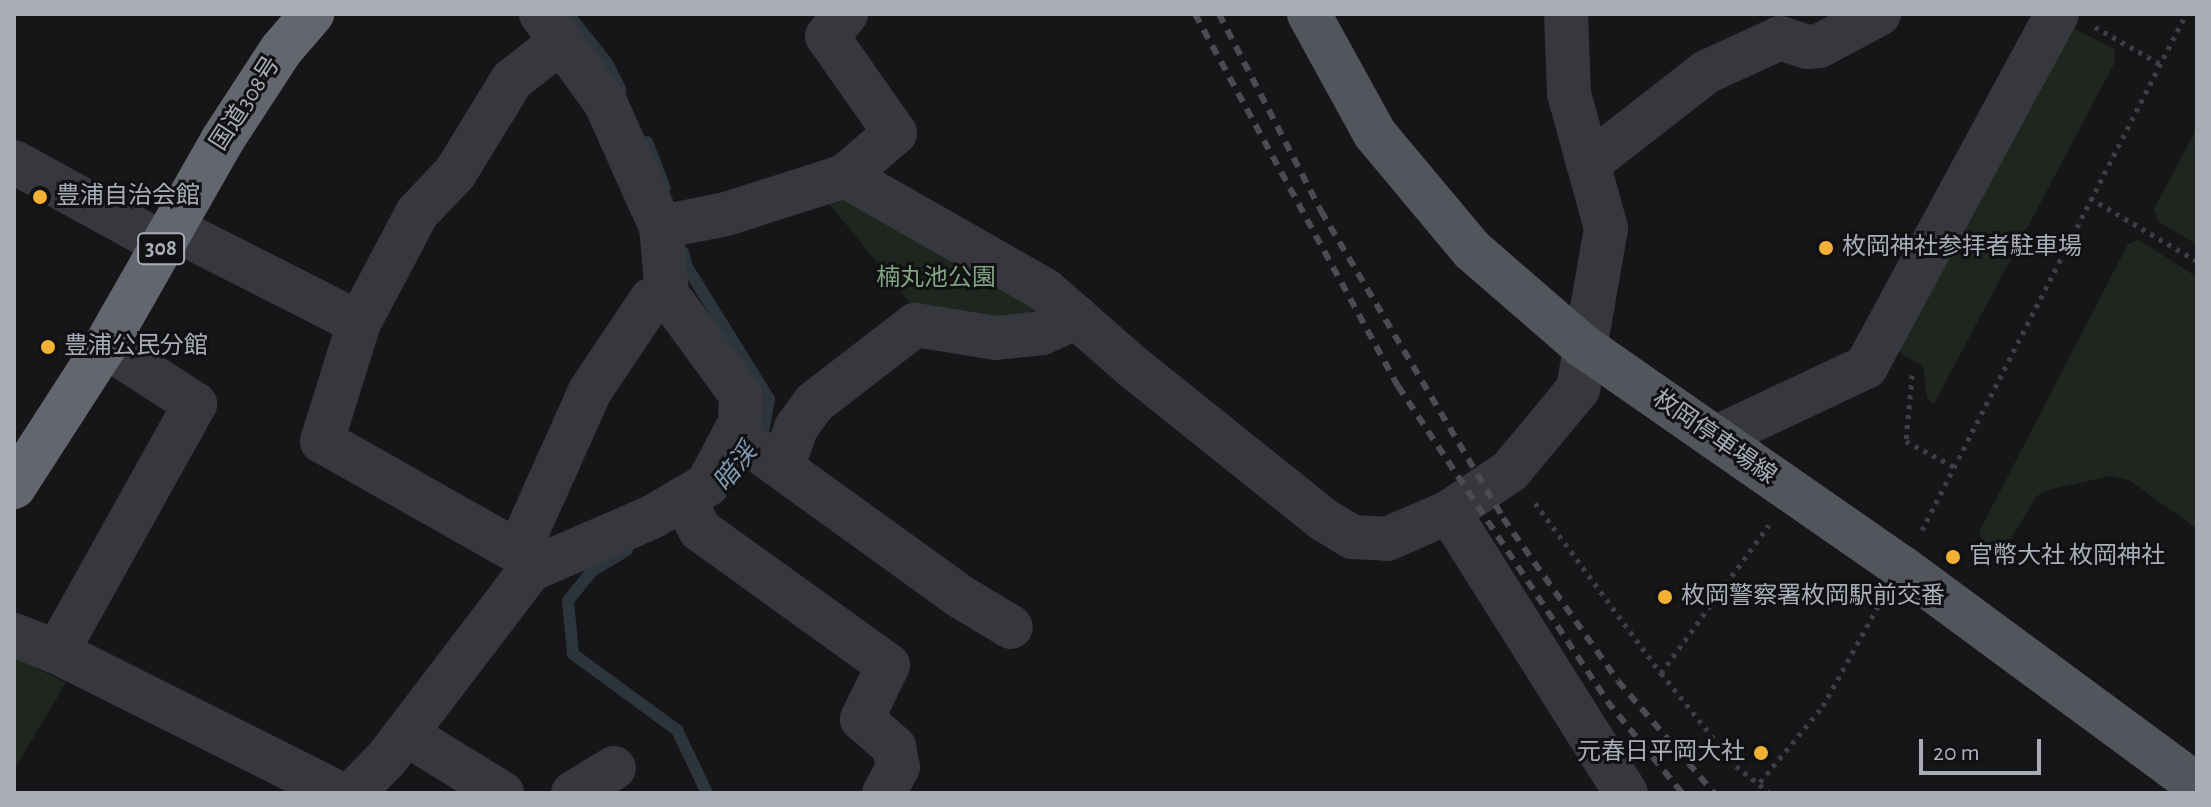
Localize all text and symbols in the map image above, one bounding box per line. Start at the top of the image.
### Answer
street label: 国道308号 [205,52,287,156]
place label: 豊浦自治会館 [56,183,200,211]
marker: 豊浦自治会館 [31,188,49,206]
road number: 308 [137,231,185,267]
place label: 枚岡神社参拝者駐車場 [1842,234,2082,262]
marker: 枚岡神社参拝者駐車場 [1817,239,1835,257]
park label: 楠丸池公園 [876,265,996,293]
place label: 豊浦公民分館 [64,333,208,361]
marker: 豊浦公民分館 [39,338,57,356]
street label: 枚岡停車場線 [1647,385,1781,491]
water label: 暗渓 [708,438,764,498]
place label: 官幣大社 枚岡神社 [1969,543,2165,571]
marker: 官幣大社 枚岡神社 [1944,548,1962,566]
place label: 枚岡警察署枚岡駅前交番 [1681,583,1945,611]
marker: 枚岡警察署枚岡駅前交番 [1656,588,1674,606]
scale bar [1923,723,2045,773]
place label: 元春日平岡大社 [1577,739,1745,767]
text: 20 m [1933,741,1980,765]
marker: 元春日平岡大社 [1752,744,1770,762]

